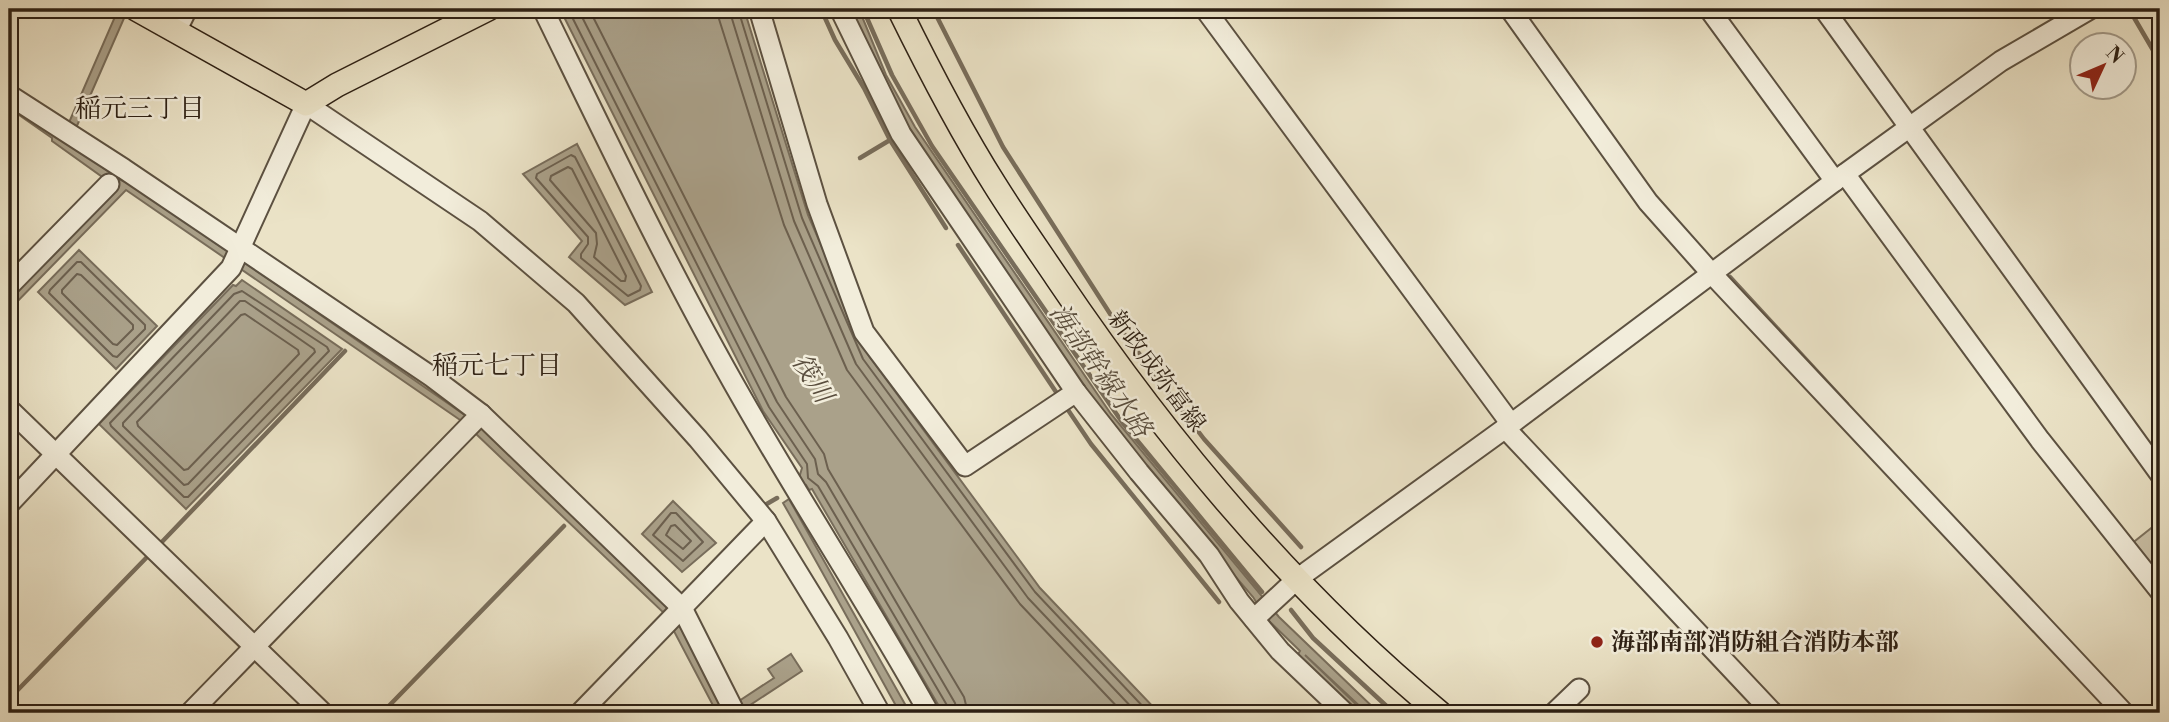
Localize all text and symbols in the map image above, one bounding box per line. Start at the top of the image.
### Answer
north arrow [2068,32,2138,102]
text: N [2101,41,2128,69]
district label: 稲元三丁目 [75,93,205,125]
water label: 海部幹線水路 [1042,297,1159,445]
street label: 新政成弥富線 [1101,305,1212,438]
water label: 筏川 [785,348,841,412]
district label: 稲元七丁目 [432,350,562,382]
place label: 海部南部消防組合消防本部 [1611,628,1899,658]
marker: 海部南部消防組合消防本部 [1589,634,1605,650]

